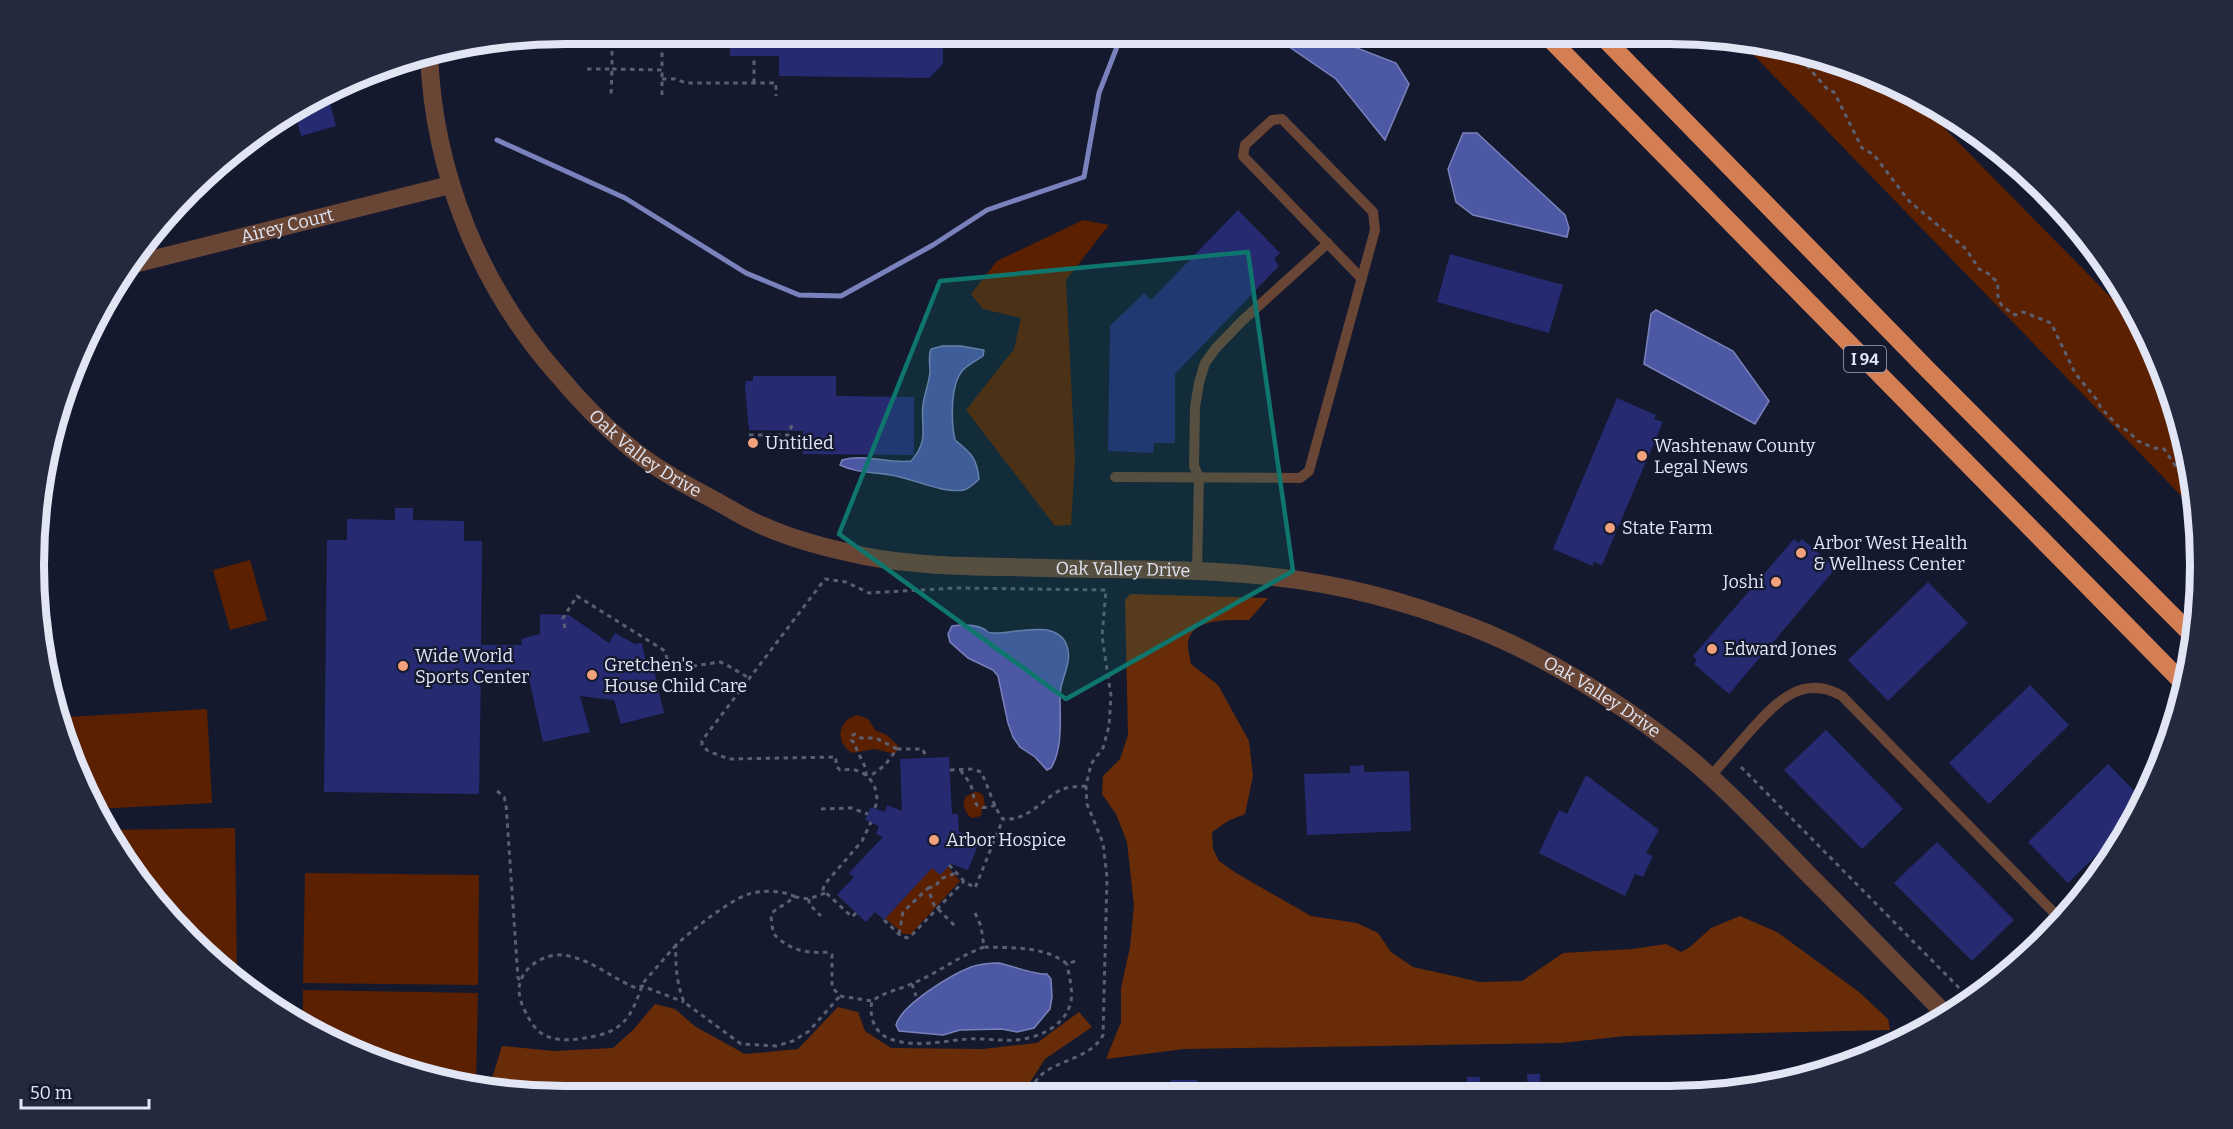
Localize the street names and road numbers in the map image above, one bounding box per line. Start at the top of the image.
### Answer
street label: Airey Court [238,203,336,248]
road number: I 94 [1844,346,1886,372]
street label: Oak Valley Drive [584,405,705,502]
street label: Oak Valley Drive [1055,557,1191,582]
street label: Oak Valley Drive [1540,651,1665,742]

